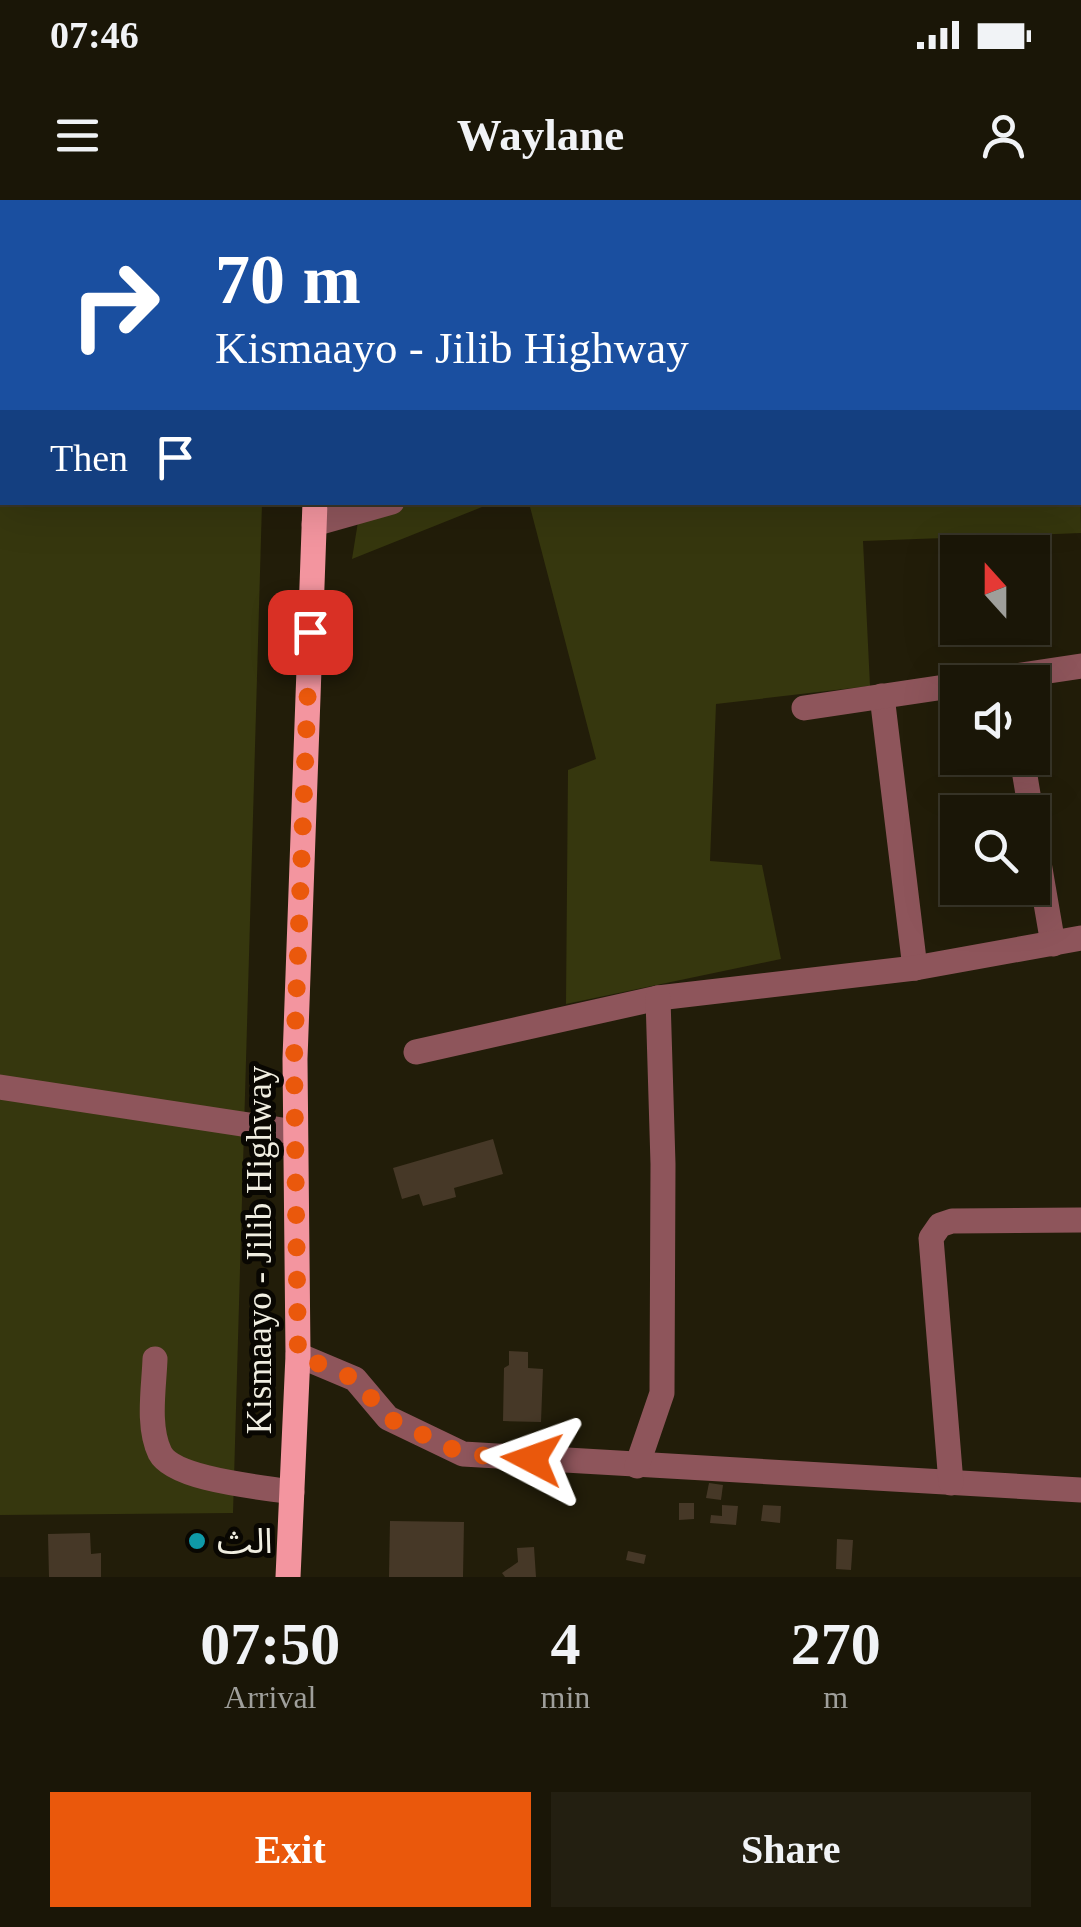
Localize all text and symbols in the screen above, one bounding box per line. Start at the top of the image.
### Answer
text: 07:46 [50,14,139,56]
icon: menu [50,108,105,163]
icon: person [976,108,1031,163]
text: Waylane [457,110,624,160]
icon: right [50,240,180,370]
text: 70 m [215,241,361,318]
text: Kismaayo - Jilib Highway [215,323,689,373]
icon: arrive [148,430,203,485]
text: Then [50,437,128,479]
north arrow [940,535,1050,645]
map controls [940,535,1050,905]
pin [268,590,353,675]
icon: arrive [283,605,338,660]
button: sound [940,665,1050,775]
button: search [940,795,1050,905]
street label: Kismaayo - Jilib Highway [240,1065,279,1434]
position arrow [480,1407,584,1511]
place label: الث [217,1522,273,1561]
marker: الث [186,1530,208,1552]
text: 07:50 [200,1611,340,1677]
text: 4 [550,1611,580,1677]
text: 270 [791,1611,881,1677]
text: Arrival [224,1679,316,1715]
text: min [541,1679,590,1715]
text: m [823,1679,848,1715]
button: Exit [50,1792,531,1907]
button: Share [551,1792,1031,1907]

